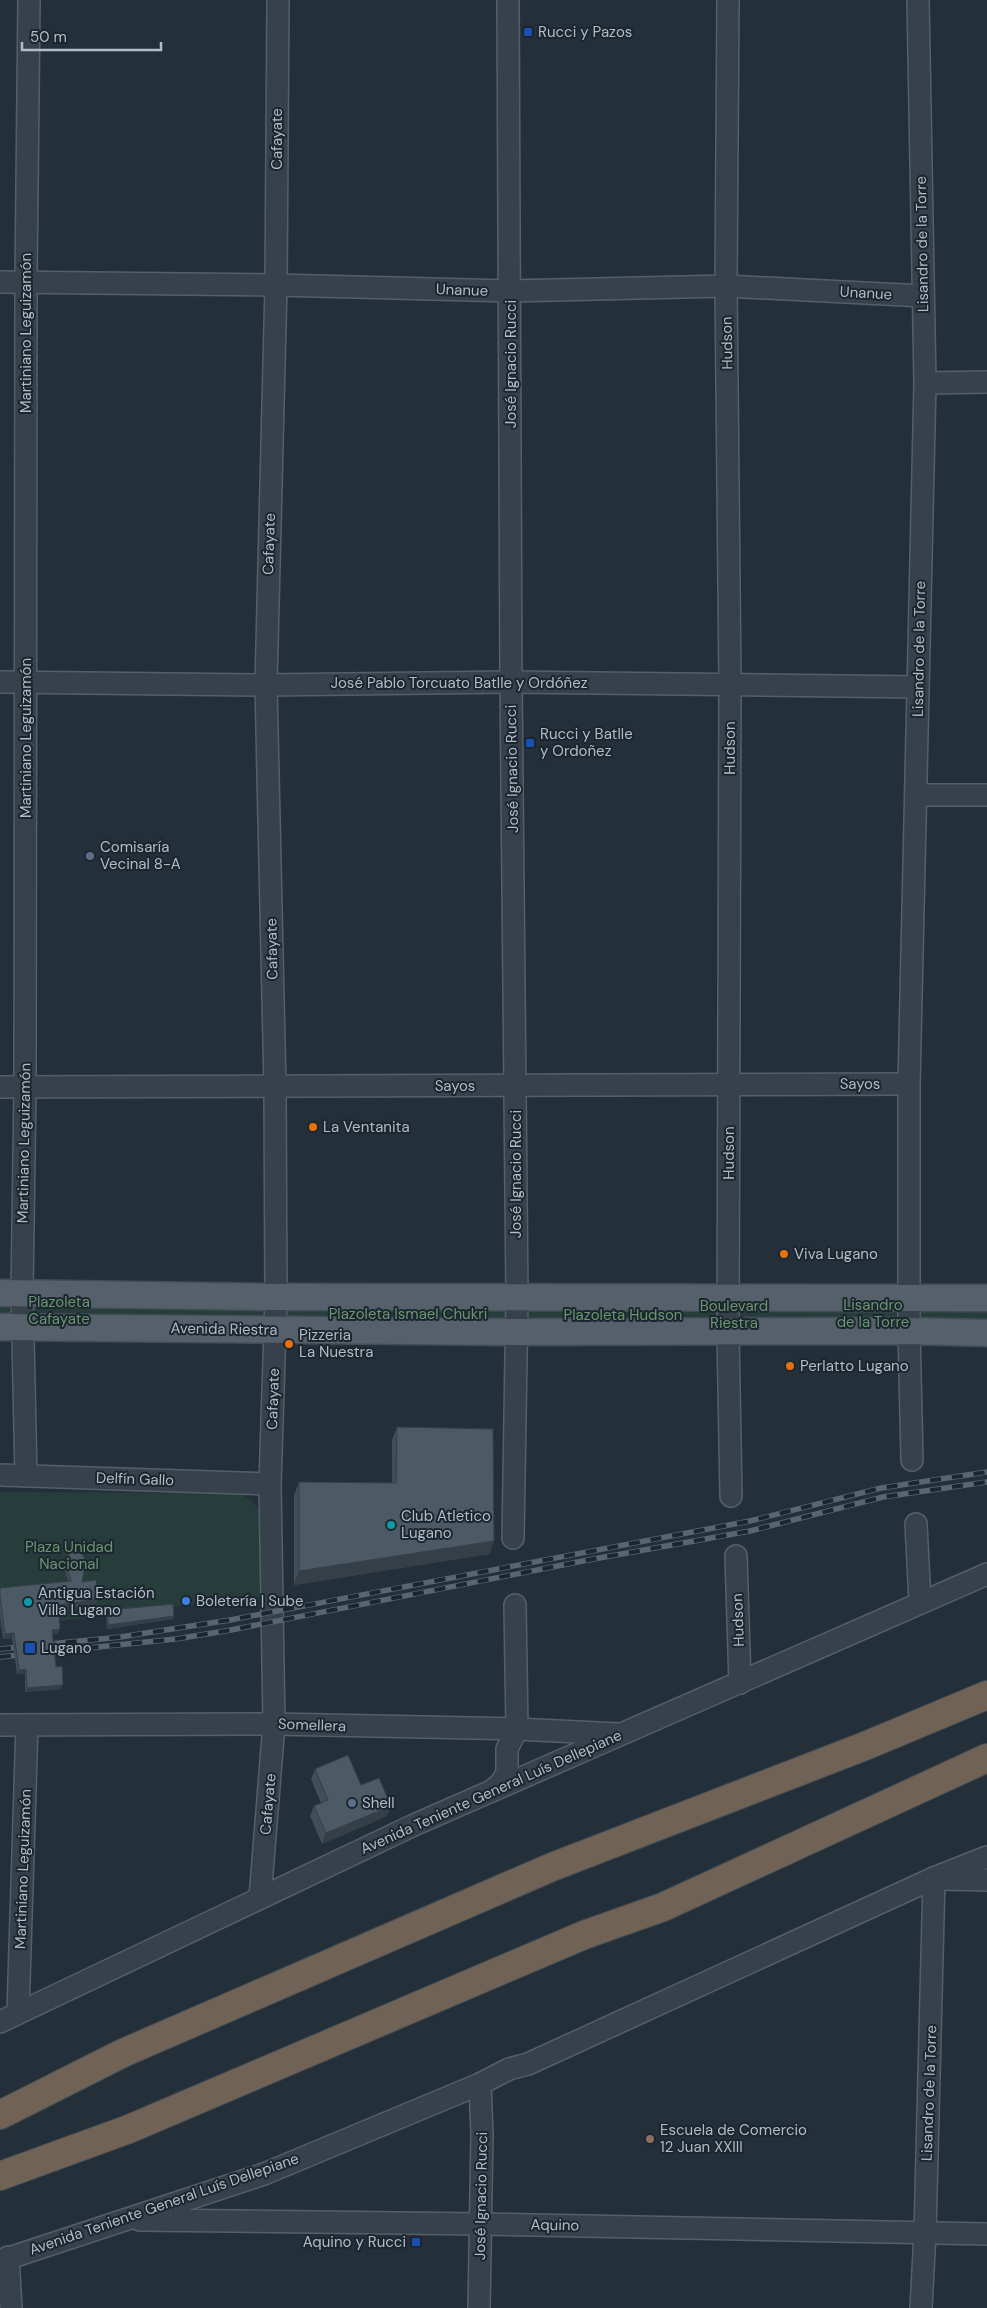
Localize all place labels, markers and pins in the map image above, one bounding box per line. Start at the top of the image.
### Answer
place label: Rucci y Pazos [538,22,632,42]
marker: Rucci y Pazos [522,26,534,38]
place label: Rucci y Batlle y Ordoñez [540,724,633,761]
marker: Rucci y Batlle y Ordoñez [524,737,536,749]
place label: Comisaría Vecinal 8-A [100,837,181,874]
marker: Comisaría Vecinal 8-A [84,850,96,862]
place label: La Ventanita [323,1117,410,1137]
marker: La Ventanita [307,1121,319,1133]
place label: Viva Lugano [794,1244,878,1264]
marker: Viva Lugano [778,1248,790,1260]
place label: Pizzeria La Nuestra [299,1325,373,1362]
marker: Pizzeria La Nuestra [283,1338,295,1350]
place label: Perlatto Lugano [800,1356,909,1376]
marker: Perlatto Lugano [784,1360,796,1372]
place label: Club Atletico Lugano [401,1506,491,1543]
marker: Club Atletico Lugano [385,1519,397,1531]
place label: Antigua Estación Villa Lugano [38,1583,155,1620]
place label: Boletería | Sube [196,1591,304,1611]
marker: Boletería | Sube [180,1595,192,1607]
marker: Antigua Estación Villa Lugano [22,1596,34,1608]
place label: Lugano [41,1638,92,1658]
marker: Lugano [23,1641,37,1655]
place label: Shell [362,1793,395,1813]
marker: Shell [346,1797,358,1809]
place label: Escuela de Comercio 12 Juan XXIII [660,2120,807,2157]
marker: Escuela de Comercio 12 Juan XXIII [644,2133,656,2145]
place label: Aquino y Rucci [303,2232,406,2252]
marker: Aquino y Rucci [410,2236,422,2248]

